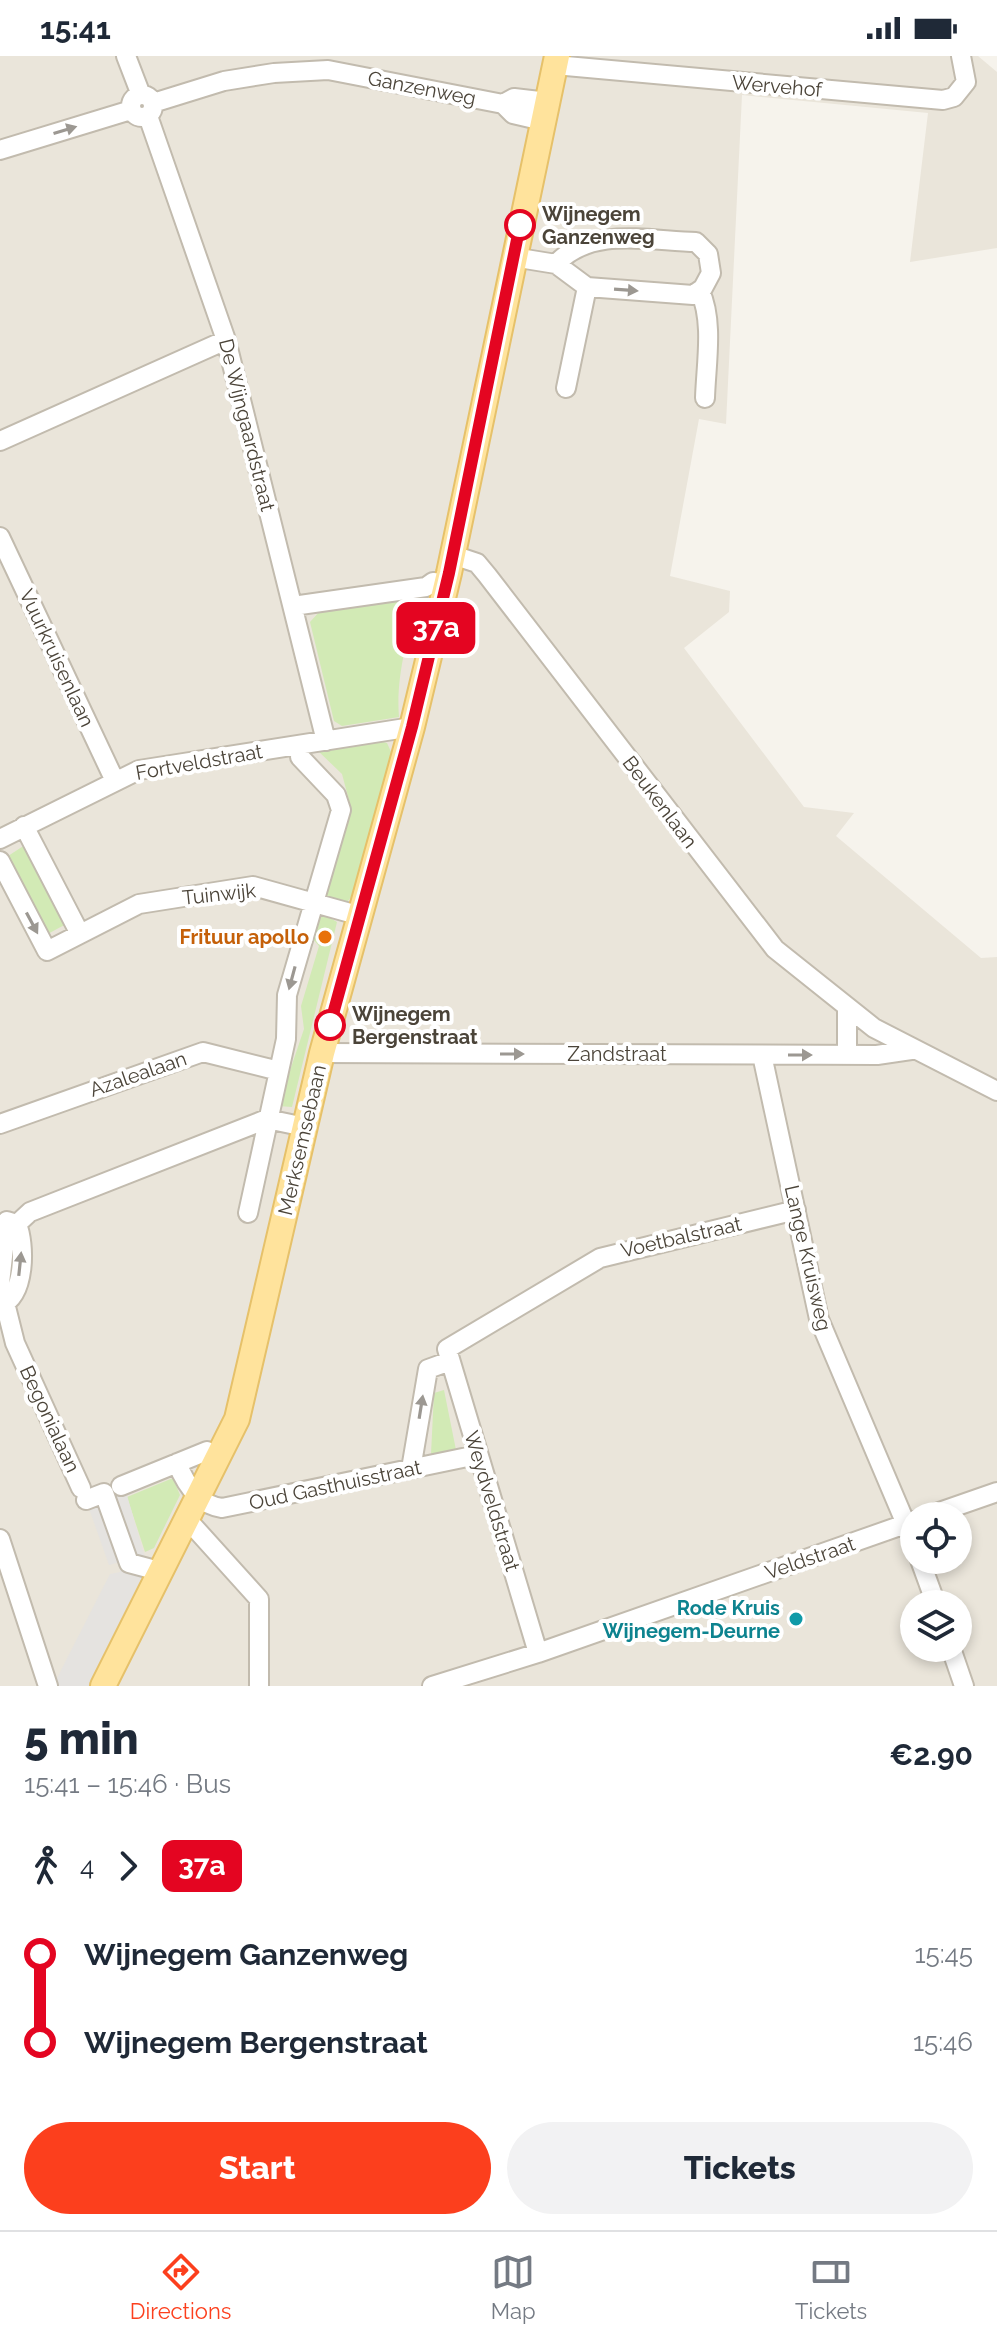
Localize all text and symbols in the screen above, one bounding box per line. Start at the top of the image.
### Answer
text: 15:41 [40,11,111,46]
street label: Ganzenweg [366,66,478,110]
street label: Wervehof [731,70,824,102]
one-way arrow [54,123,78,136]
place label: Wijnegem Ganzenweg [542,202,655,249]
marker: Wijnegem Ganzenweg [505,210,535,240]
one-way arrow [614,284,639,297]
street label: De Wijngaardstraat [214,336,280,514]
street label: Vuurkruisenlaan [15,585,99,731]
line badge: 37a [390,602,482,654]
text: 37a [412,611,460,644]
street label: Fortveldstraat [134,739,265,785]
street label: Beukenlaan [618,751,702,853]
street label: Tuinwijk [181,878,257,910]
one-way arrow [25,912,39,934]
place label: Frituur apollo [180,925,309,949]
marker: Frituur apollo [316,928,334,946]
one-way arrow [286,965,298,990]
place label: Wijnegem Bergenstraat [352,1002,478,1049]
marker: Wijnegem Bergenstraat [315,1010,345,1040]
street label: Zandstraat [567,1042,667,1066]
street label: Azalealaan [86,1046,190,1102]
one-way arrow [500,1048,525,1060]
one-way arrow [788,1049,813,1061]
street label: Merksemsebaan [273,1062,331,1218]
street label: Lange Kruisweg [780,1183,836,1333]
street label: Voetbalstraat [618,1211,744,1263]
one-way arrow [13,1251,26,1276]
street label: Begonialaan [15,1362,85,1476]
one-way arrow [415,1395,428,1420]
street label: Weydveldstraat [459,1428,525,1574]
street label: Oud Gasthuisstraat [247,1455,424,1515]
map controls [900,1502,972,1662]
button: locate [900,1502,972,1574]
street label: Veldstraat [762,1531,858,1585]
button: layers [900,1590,972,1662]
place label: Rode Kruis Wijnegem-Deurne [602,1596,780,1643]
marker: Rode Kruis Wijnegem-Deurne [787,1610,805,1628]
text: 5 min [24,1713,139,1764]
text: €2.90 [889,1737,973,1772]
text: 15:41 – 15:46 · Bus [24,1769,231,1799]
icon: walk [24,1844,68,1888]
icon: forward [106,1844,150,1888]
text: 37a [178,1849,226,1882]
text: 4 [80,1851,94,1881]
text: Wijnegem Ganzenweg [84,1937,408,1972]
text: 15:45 [914,1939,973,1969]
text: Wijnegem Bergenstraat [84,2025,428,2060]
text: 15:46 [913,2027,973,2057]
button: Start [24,2122,491,2214]
button: Tickets [507,2122,973,2214]
tab: Directions [130,2250,231,2324]
tab: Map [491,2250,536,2324]
tab: Tickets [795,2250,867,2324]

